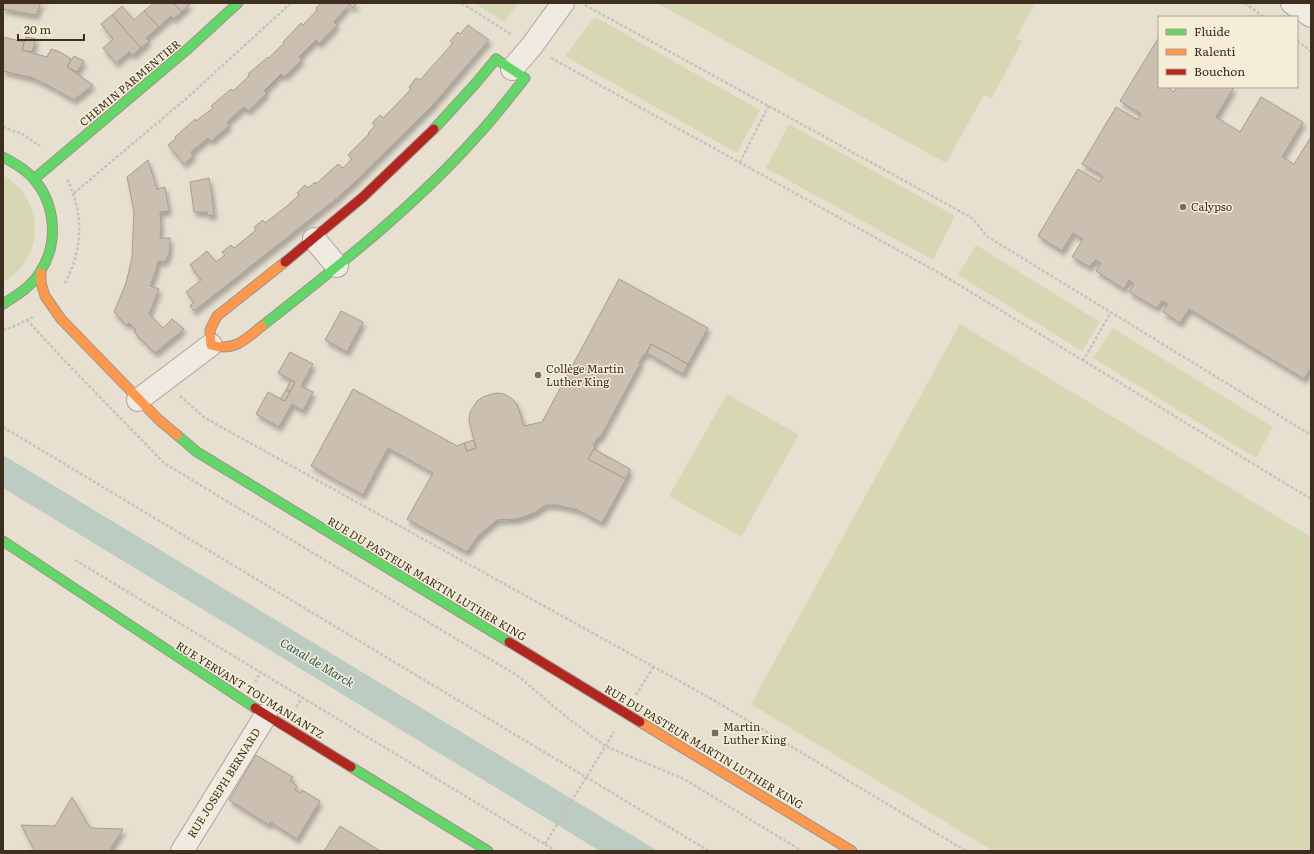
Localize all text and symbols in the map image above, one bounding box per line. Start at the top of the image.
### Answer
scale bar [18,16,84,42]
legend [1158,16,1298,88]
text: 20 m [24,20,51,38]
text: Fluide [1194,22,1230,40]
street label: CHEMIN PARMENTIER [75,35,183,129]
text: Ralenti [1194,42,1235,60]
text: Bouchon [1194,62,1245,80]
place label: Calypso [1191,198,1232,214]
marker: Calypso [1178,202,1188,212]
place label: Collège Martin Luther King [546,360,624,389]
marker: Collège Martin Luther King [533,370,543,380]
street label: RUE DU PASTEUR MARTIN LUTHER KING [325,512,530,644]
water label: Canal de Marck [277,633,358,692]
street label: RUE YERVANT TOUMANIANTZ [173,637,328,742]
street label: RUE DU PASTEUR MARTIN LUTHER KING [602,680,807,812]
place label: Martin Luther King [723,718,787,747]
street label: RUE JOSEPH BERNARD [183,724,264,841]
marker: Martin Luther King [710,728,720,738]

